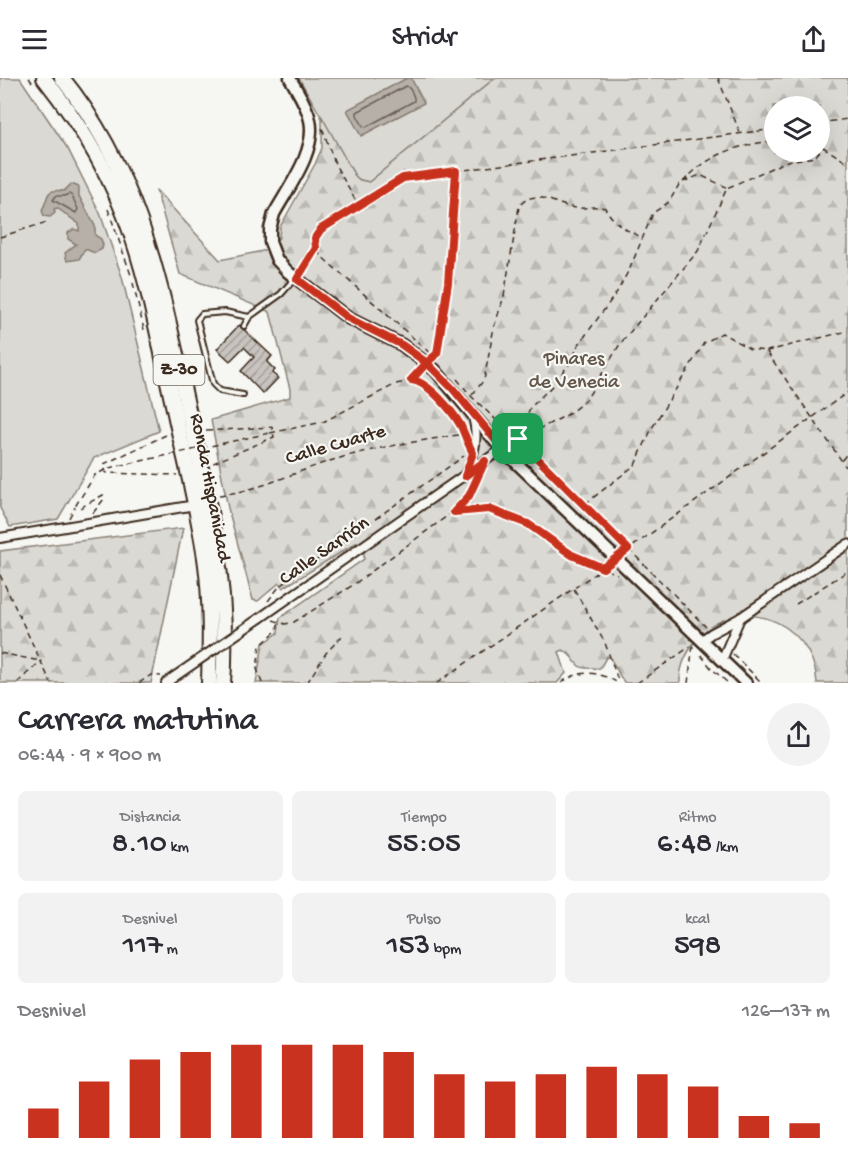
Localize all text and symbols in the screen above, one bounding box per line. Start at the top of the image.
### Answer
icon: menu [18,23,51,56]
text: Stridr [392,23,456,55]
icon: share [797,23,830,56]
map controls [764,96,830,162]
button: layers [764,96,830,162]
park label: Pinares de Venecia [529,349,620,395]
road number: Z-30 [154,355,204,385]
street label: Ronda Hispanidad [183,412,235,566]
pin [492,413,543,464]
street label: Calle Cuarte [283,421,389,471]
icon: arrive [501,422,534,455]
street label: Calle Sarrión [276,512,375,591]
text: Carrera matutina [18,703,258,741]
button: share [767,703,830,766]
text: 06:44 · 9 × 900 m [18,745,161,768]
text: Distancia [120,809,181,828]
text: Tiempo [401,809,447,828]
text: Ritmo [679,809,717,828]
text: 8.10 [112,828,167,863]
text: 55:05 [387,828,461,863]
text: 6:48 [657,828,712,863]
text: km [167,839,189,858]
text: /km [712,839,738,858]
text: Desnivel [123,911,178,930]
text: Pulso [407,911,441,930]
text: kcal [685,911,710,930]
text: 117 [123,930,163,965]
text: 153 [387,930,430,965]
text: 598 [674,930,721,965]
text: m [163,941,178,960]
text: bpm [430,941,461,960]
text: Desnivel [18,1001,86,1024]
text: 126–137 m [742,1001,830,1024]

